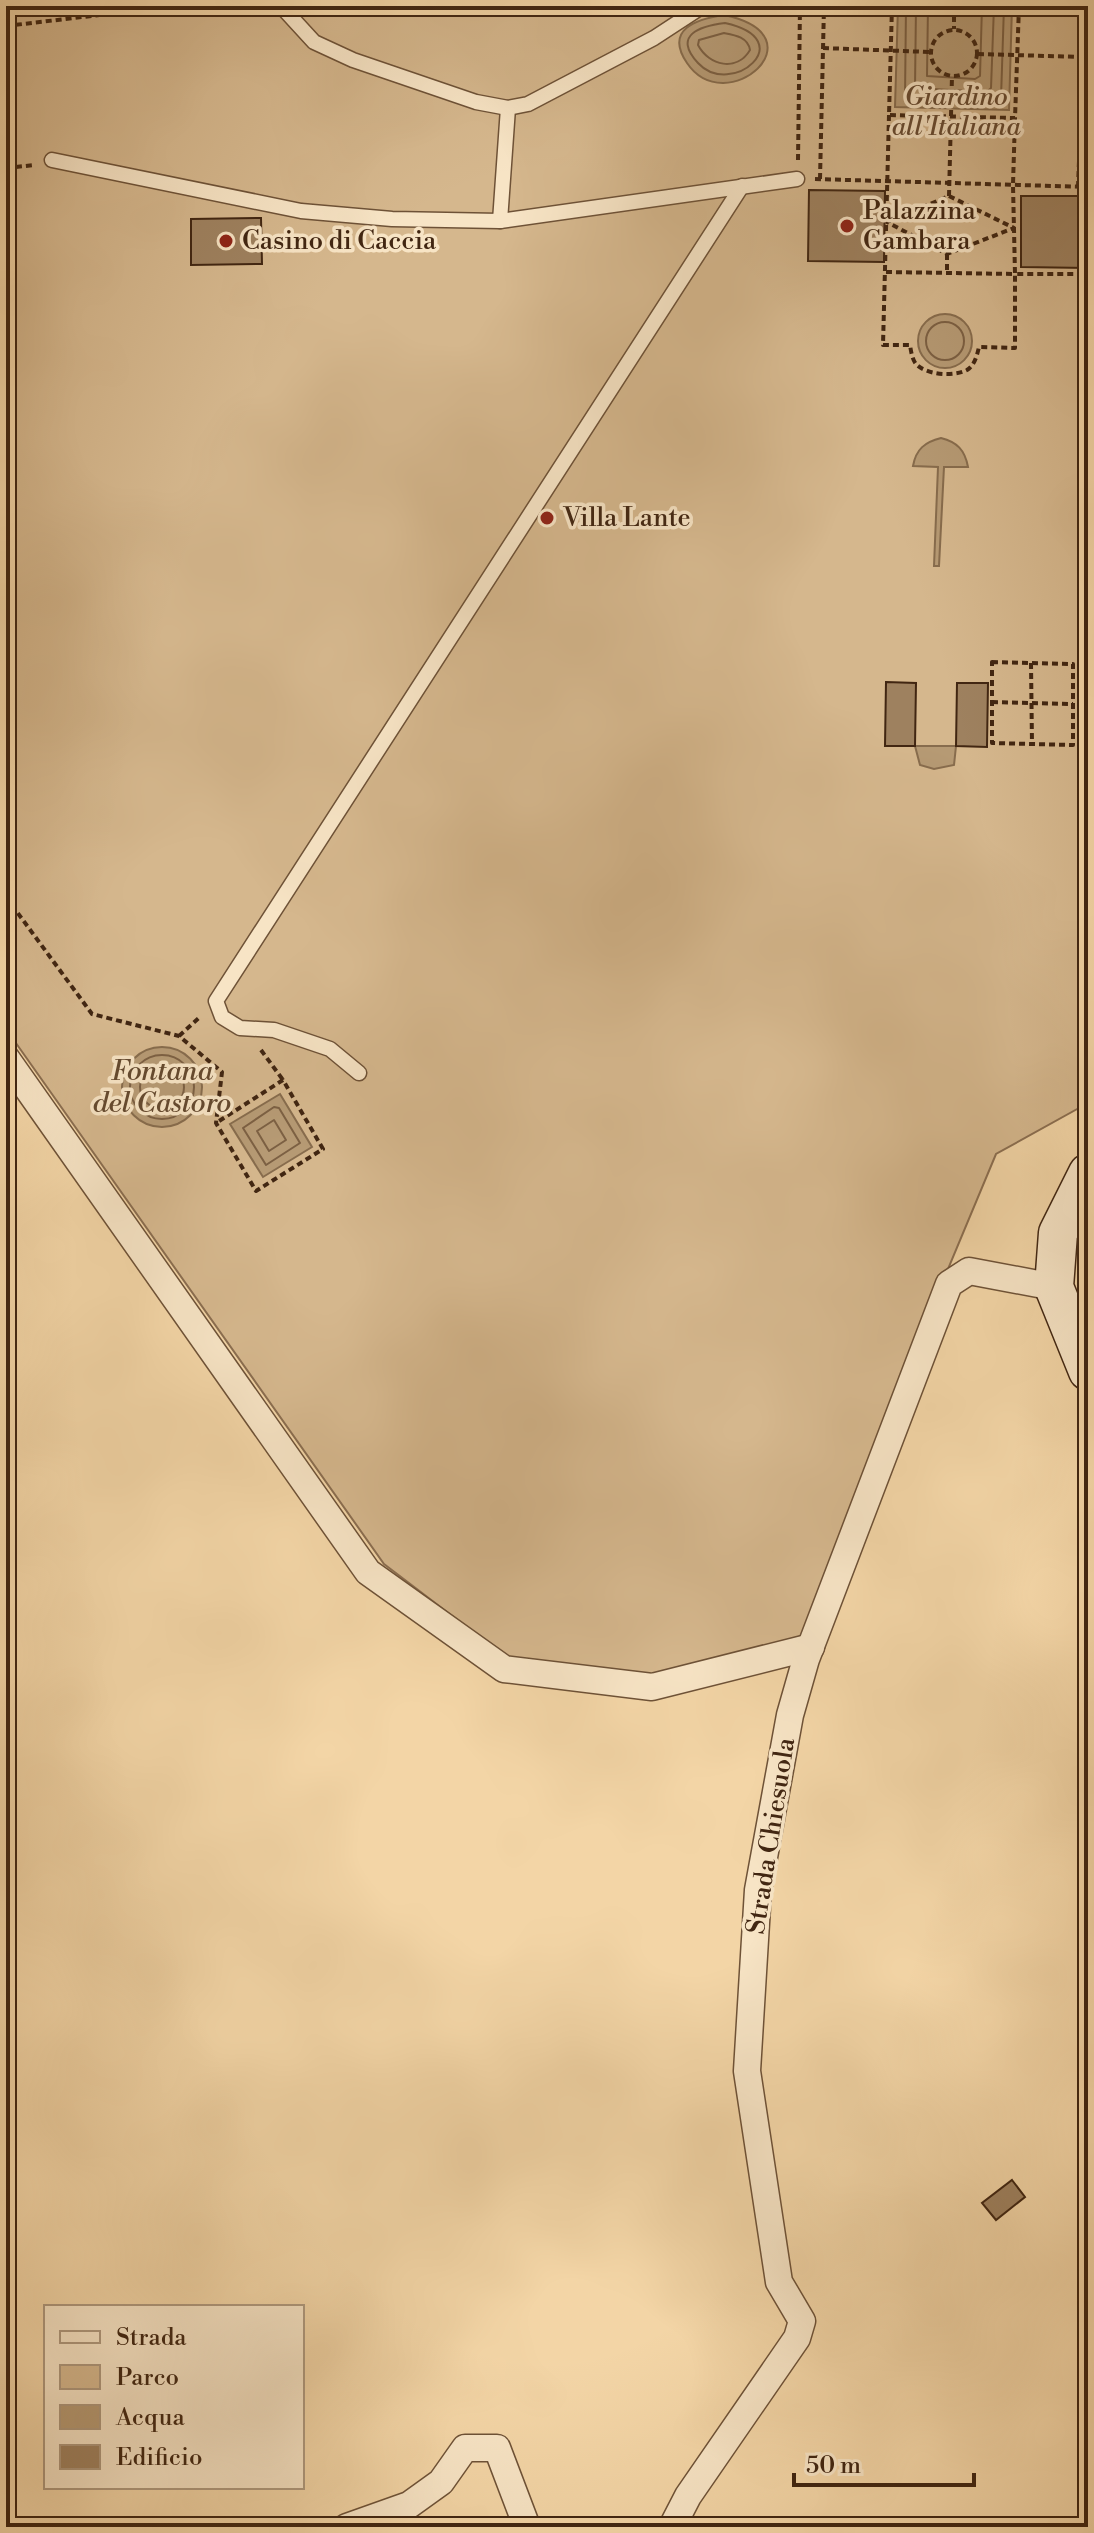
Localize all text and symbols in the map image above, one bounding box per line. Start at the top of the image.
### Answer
park label: Giardino all'Italiana [891,81,1021,143]
place label: Palazzina Gambara [863,195,976,257]
marker: Palazzina Gambara [838,217,856,235]
place label: Casino di Caccia [242,225,437,257]
marker: Casino di Caccia [217,232,235,250]
place label: Villa Lante [562,502,691,534]
marker: Villa Lante [538,509,556,527]
water label: Fontana del Castoro [93,1054,231,1121]
street label: Strada Chiesuola [740,1735,802,1937]
legend [44,2305,304,2489]
text: Strada [116,2323,187,2353]
text: Parco [116,2363,179,2393]
text: Acqua [115,2403,185,2433]
scale bar [794,2437,974,2487]
text: Edificio [116,2443,202,2473]
text: 50 m [806,2451,861,2481]

